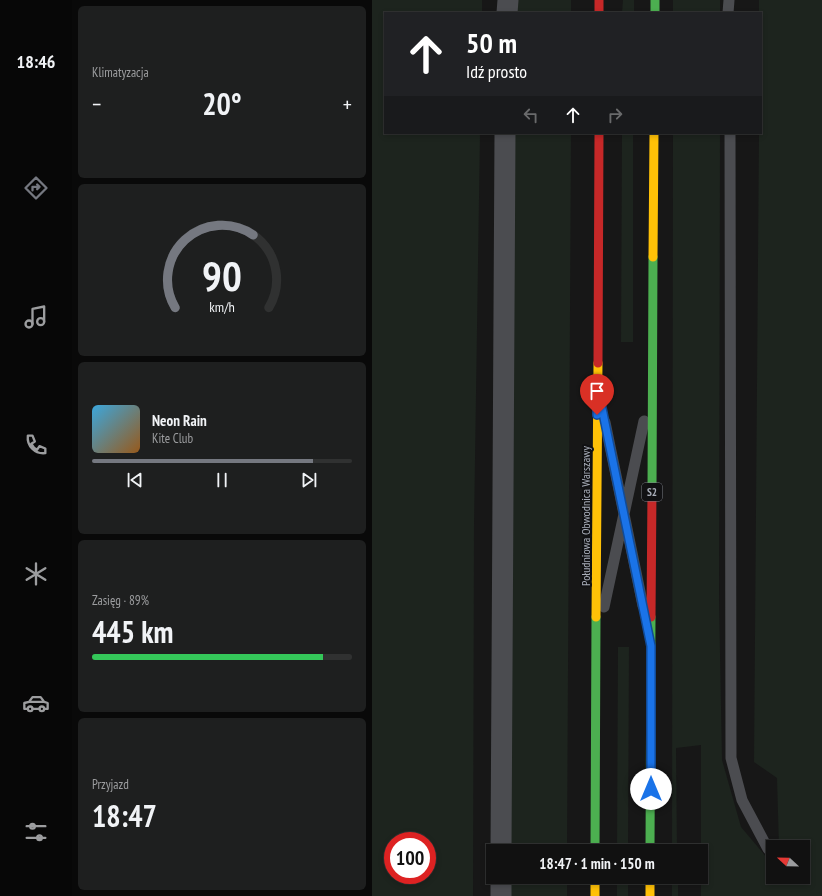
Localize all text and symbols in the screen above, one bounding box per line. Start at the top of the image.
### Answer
text: 50 m [466,24,517,61]
icon: ahead [400,28,452,80]
text: 18:46 [17,50,55,73]
text: Idź prosto [466,60,527,83]
text: Klimatyzacja [92,64,149,81]
text: 20° [202,84,242,123]
text: − [92,90,101,118]
text: + [343,90,352,118]
icon: left [520,104,542,126]
icon: ahead [562,104,584,126]
icon: right [604,104,626,126]
icon: directions [22,174,50,202]
text: 90 [202,249,242,302]
text: km/h [209,297,235,316]
icon: music [22,303,50,331]
pin [580,374,614,415]
icon: arrive [586,380,608,402]
text: Neon Rain [152,411,207,430]
text: Kite Club [152,430,193,447]
icon: phone [22,431,50,459]
street label: Południowa Obwodnica Warszawy [578,446,593,586]
icon: previous [124,469,146,491]
icon: pause [211,469,233,491]
icon: next [298,469,320,491]
road number: S2 [642,483,662,501]
icon: climate [22,560,50,588]
text: Zasięg · 89% [92,592,149,609]
text: 445 km [92,612,173,651]
icon: car [22,689,50,717]
position arrow [630,768,672,810]
text: Przyjazd [92,776,129,793]
text: 18:47 [92,796,157,835]
icon: filters [22,818,50,846]
speed limit sign: 100 [384,832,436,884]
north arrow [766,840,810,884]
map controls [766,840,810,884]
text: 18:47 · 1 min · 150 m [539,854,655,873]

